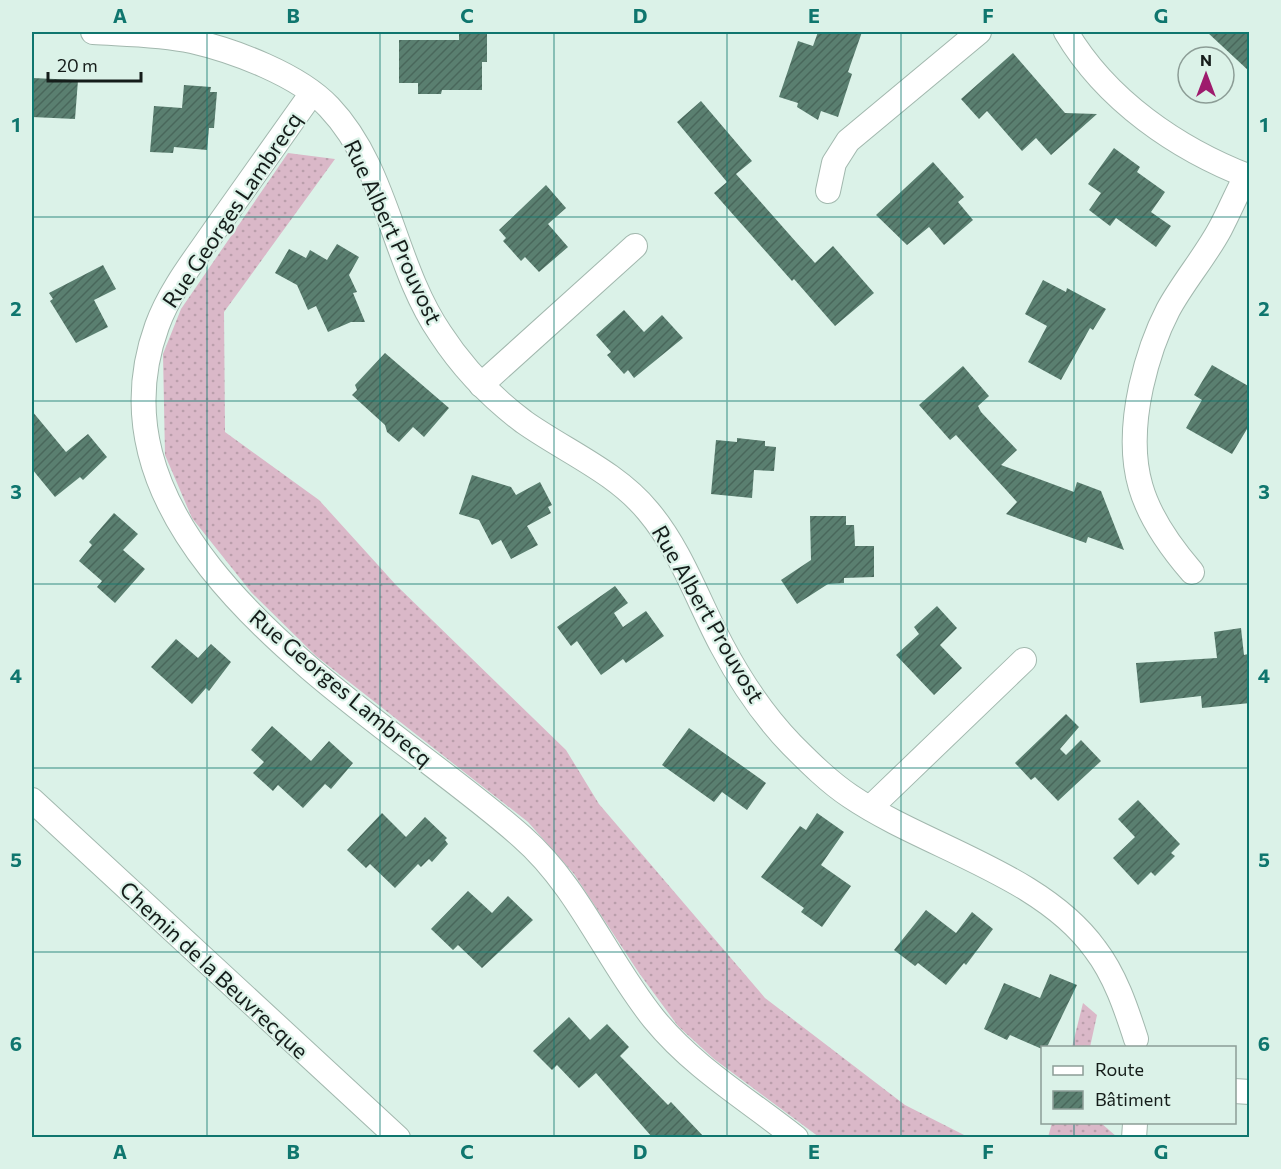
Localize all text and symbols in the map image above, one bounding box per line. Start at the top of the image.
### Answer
text: A [113,3,127,27]
text: B [286,3,300,27]
text: C [460,3,474,27]
text: D [633,3,647,27]
text: E [808,3,820,27]
text: F [982,3,994,27]
text: G [1154,3,1168,27]
scale bar [48,45,141,83]
north arrow [1176,45,1236,105]
text: N [1200,50,1212,69]
text: 20 m [57,54,98,76]
street label: Rue Georges Lambrecq [156,107,307,313]
text: 1 [11,112,21,136]
text: 1 [1259,112,1269,136]
street label: Rue Albert Prouvost [339,135,448,328]
text: 2 [10,296,22,320]
text: 2 [1258,296,1270,320]
text: 3 [10,479,22,503]
text: 3 [1258,479,1270,503]
street label: Rue Albert Prouvost [647,520,770,707]
street label: Rue Georges Lambrecq [245,603,438,772]
text: 4 [10,663,22,687]
text: 4 [1258,663,1270,687]
text: 5 [10,847,22,871]
text: 5 [1258,847,1270,871]
street label: Chemin de la Beuvrecque [115,875,314,1064]
text: 6 [10,1031,22,1055]
text: 6 [1258,1031,1270,1055]
legend [1041,1046,1236,1124]
text: Route [1095,1058,1144,1080]
text: Bâtiment [1095,1088,1171,1110]
text: A [113,1139,127,1163]
text: B [286,1139,300,1163]
text: C [460,1139,474,1163]
text: D [633,1139,647,1163]
text: E [808,1139,820,1163]
text: F [982,1139,994,1163]
text: G [1154,1139,1168,1163]

